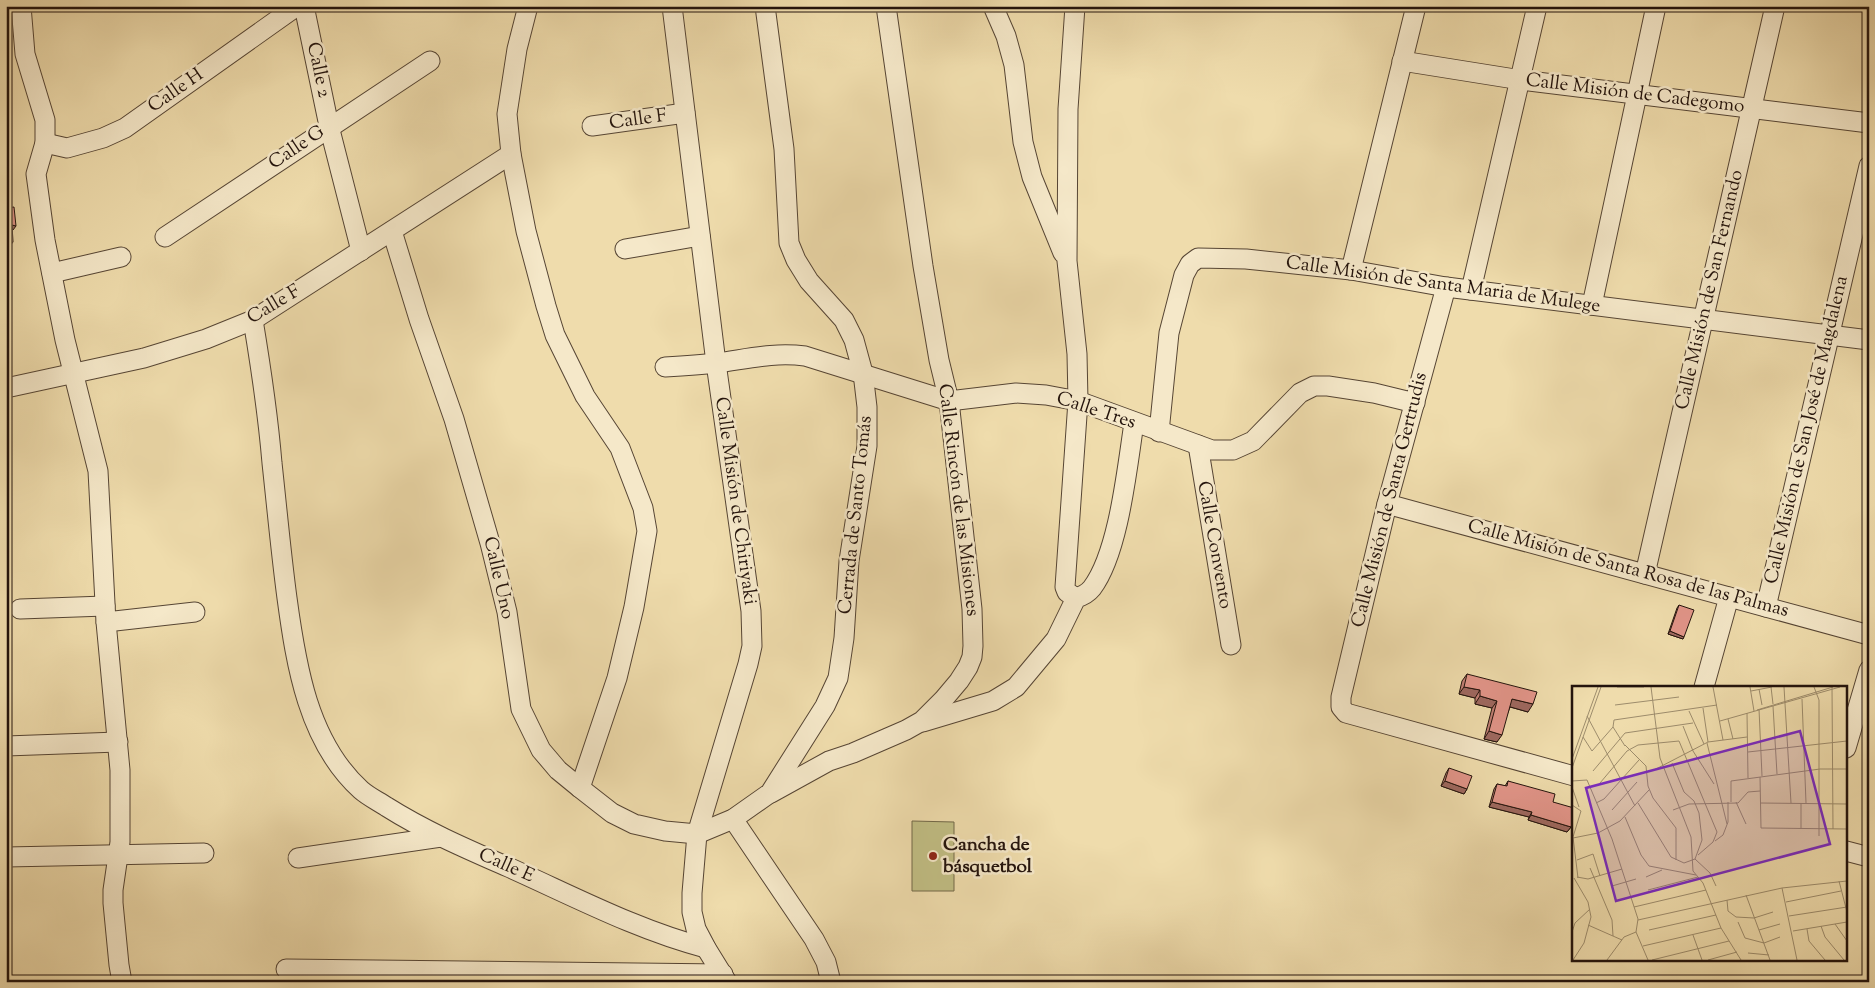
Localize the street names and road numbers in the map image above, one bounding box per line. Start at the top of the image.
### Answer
street label: Calle 2 [299,40,337,100]
street label: Calle H [143,62,209,120]
street label: Calle Misión de Cadegomo [1524,67,1746,121]
street label: Calle F [608,103,669,137]
street label: Calle G [263,119,331,177]
street label: Calle Misión de San Fernando [1669,167,1751,413]
street label: Calle Misión de Santa Maria de Mulege [1284,250,1602,320]
street label: Calle Misión de San José de Magdalena [1758,273,1856,587]
street label: Calle F [242,278,306,331]
street label: Calle Misión de Santa Gertrudis [1345,370,1435,630]
street label: Calle Rincón de las Misiones [930,382,986,618]
street label: Calle Tres [1053,385,1139,437]
street label: Calle Misión de Chiriyaki [707,395,763,607]
street label: Cerrada de Santo Tomás [832,414,880,616]
street label: Calle Convento [1189,479,1239,611]
street label: Calle Misión de Santa Rosa de las Palmas [1464,513,1792,625]
street label: Calle Uno [475,534,521,622]
street label: Calle E [474,842,539,890]

